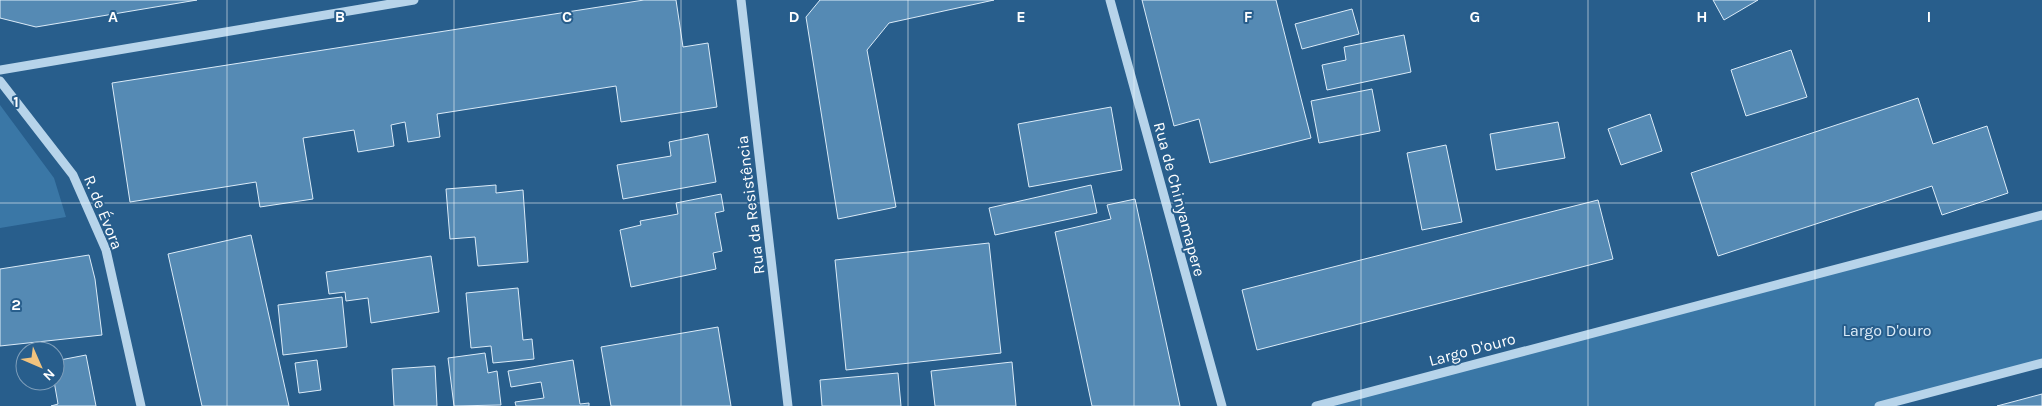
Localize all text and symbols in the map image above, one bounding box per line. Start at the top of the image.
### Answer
text: A [108,7,118,26]
text: B [335,7,345,26]
text: C [562,7,572,26]
text: D [789,7,800,26]
text: E [1016,7,1026,26]
text: F [1244,7,1253,26]
text: G [1470,7,1480,26]
text: H [1696,7,1708,26]
text: I [1927,7,1931,26]
text: 1 [13,92,19,111]
street label: Rua de Chinyamapere [1150,120,1209,278]
street label: Rua da Resistência [733,135,768,275]
street label: R. de Évora [80,172,127,252]
text: 2 [11,295,21,314]
park label: Largo D'ouro [1842,321,1932,340]
street label: Largo D'ouro [1427,329,1518,370]
north arrow [15,341,65,391]
text: N [39,365,58,384]

